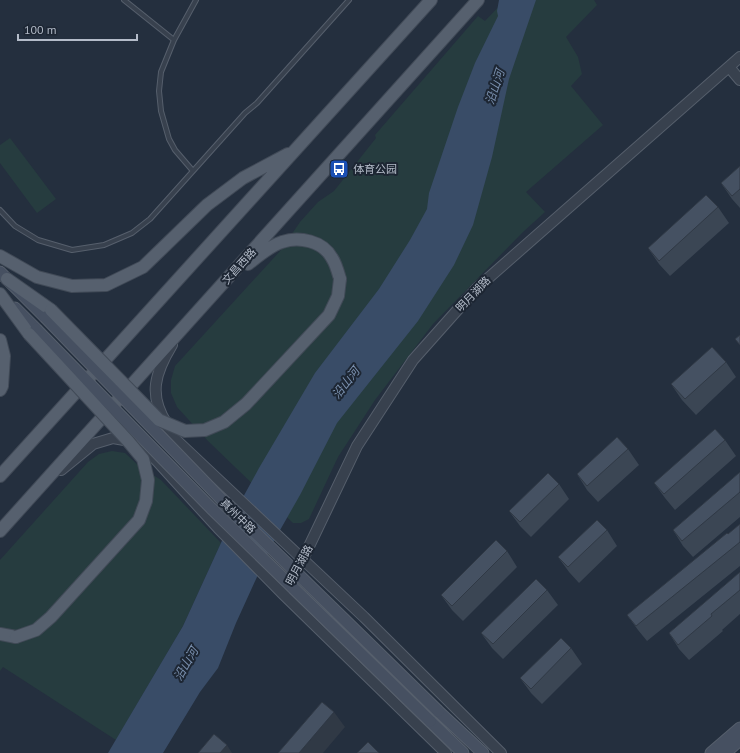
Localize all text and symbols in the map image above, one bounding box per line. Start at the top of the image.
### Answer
scale bar [18,16,137,42]
text: 100 m [24,22,57,37]
water label: 沿山河 [482,66,508,106]
bus stop icon: 体育公园 [328,158,350,180]
place label: 体育公园 [353,162,397,176]
street label: 文昌西路 [219,245,259,287]
street label: 明月湖路 [453,273,493,315]
water label: 沿山河 [329,362,364,401]
street label: 真州中路 [217,496,259,536]
street label: 明月湖路 [282,542,316,588]
water label: 沿山河 [170,643,202,683]

